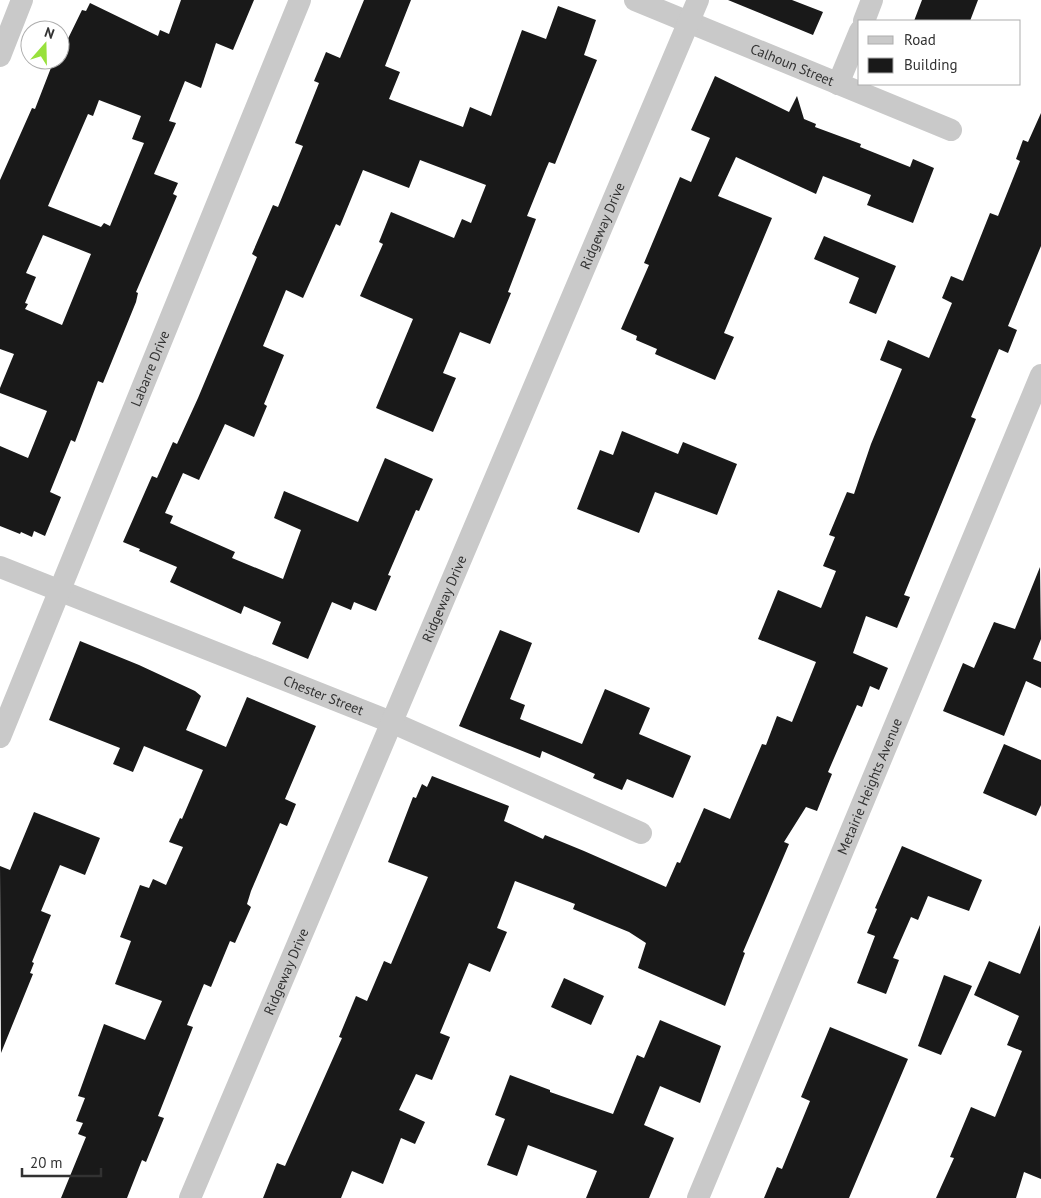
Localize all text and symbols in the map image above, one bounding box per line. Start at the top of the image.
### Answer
north arrow [20,20,70,70]
legend [858,20,1021,85]
text: N [42,23,57,43]
text: Road [904,30,936,49]
street label: Calhoun Street [748,39,837,90]
text: Building [904,55,958,74]
street label: Ridgeway Drive [576,180,629,272]
street label: Labarre Drive [127,328,174,409]
street label: Ridgeway Drive [418,553,471,645]
street label: Chester Street [281,671,366,719]
street label: Metairie Heights Avenue [833,715,906,857]
street label: Ridgeway Drive [260,925,312,1018]
scale bar [22,1146,101,1178]
text: 20 m [30,1153,63,1172]

